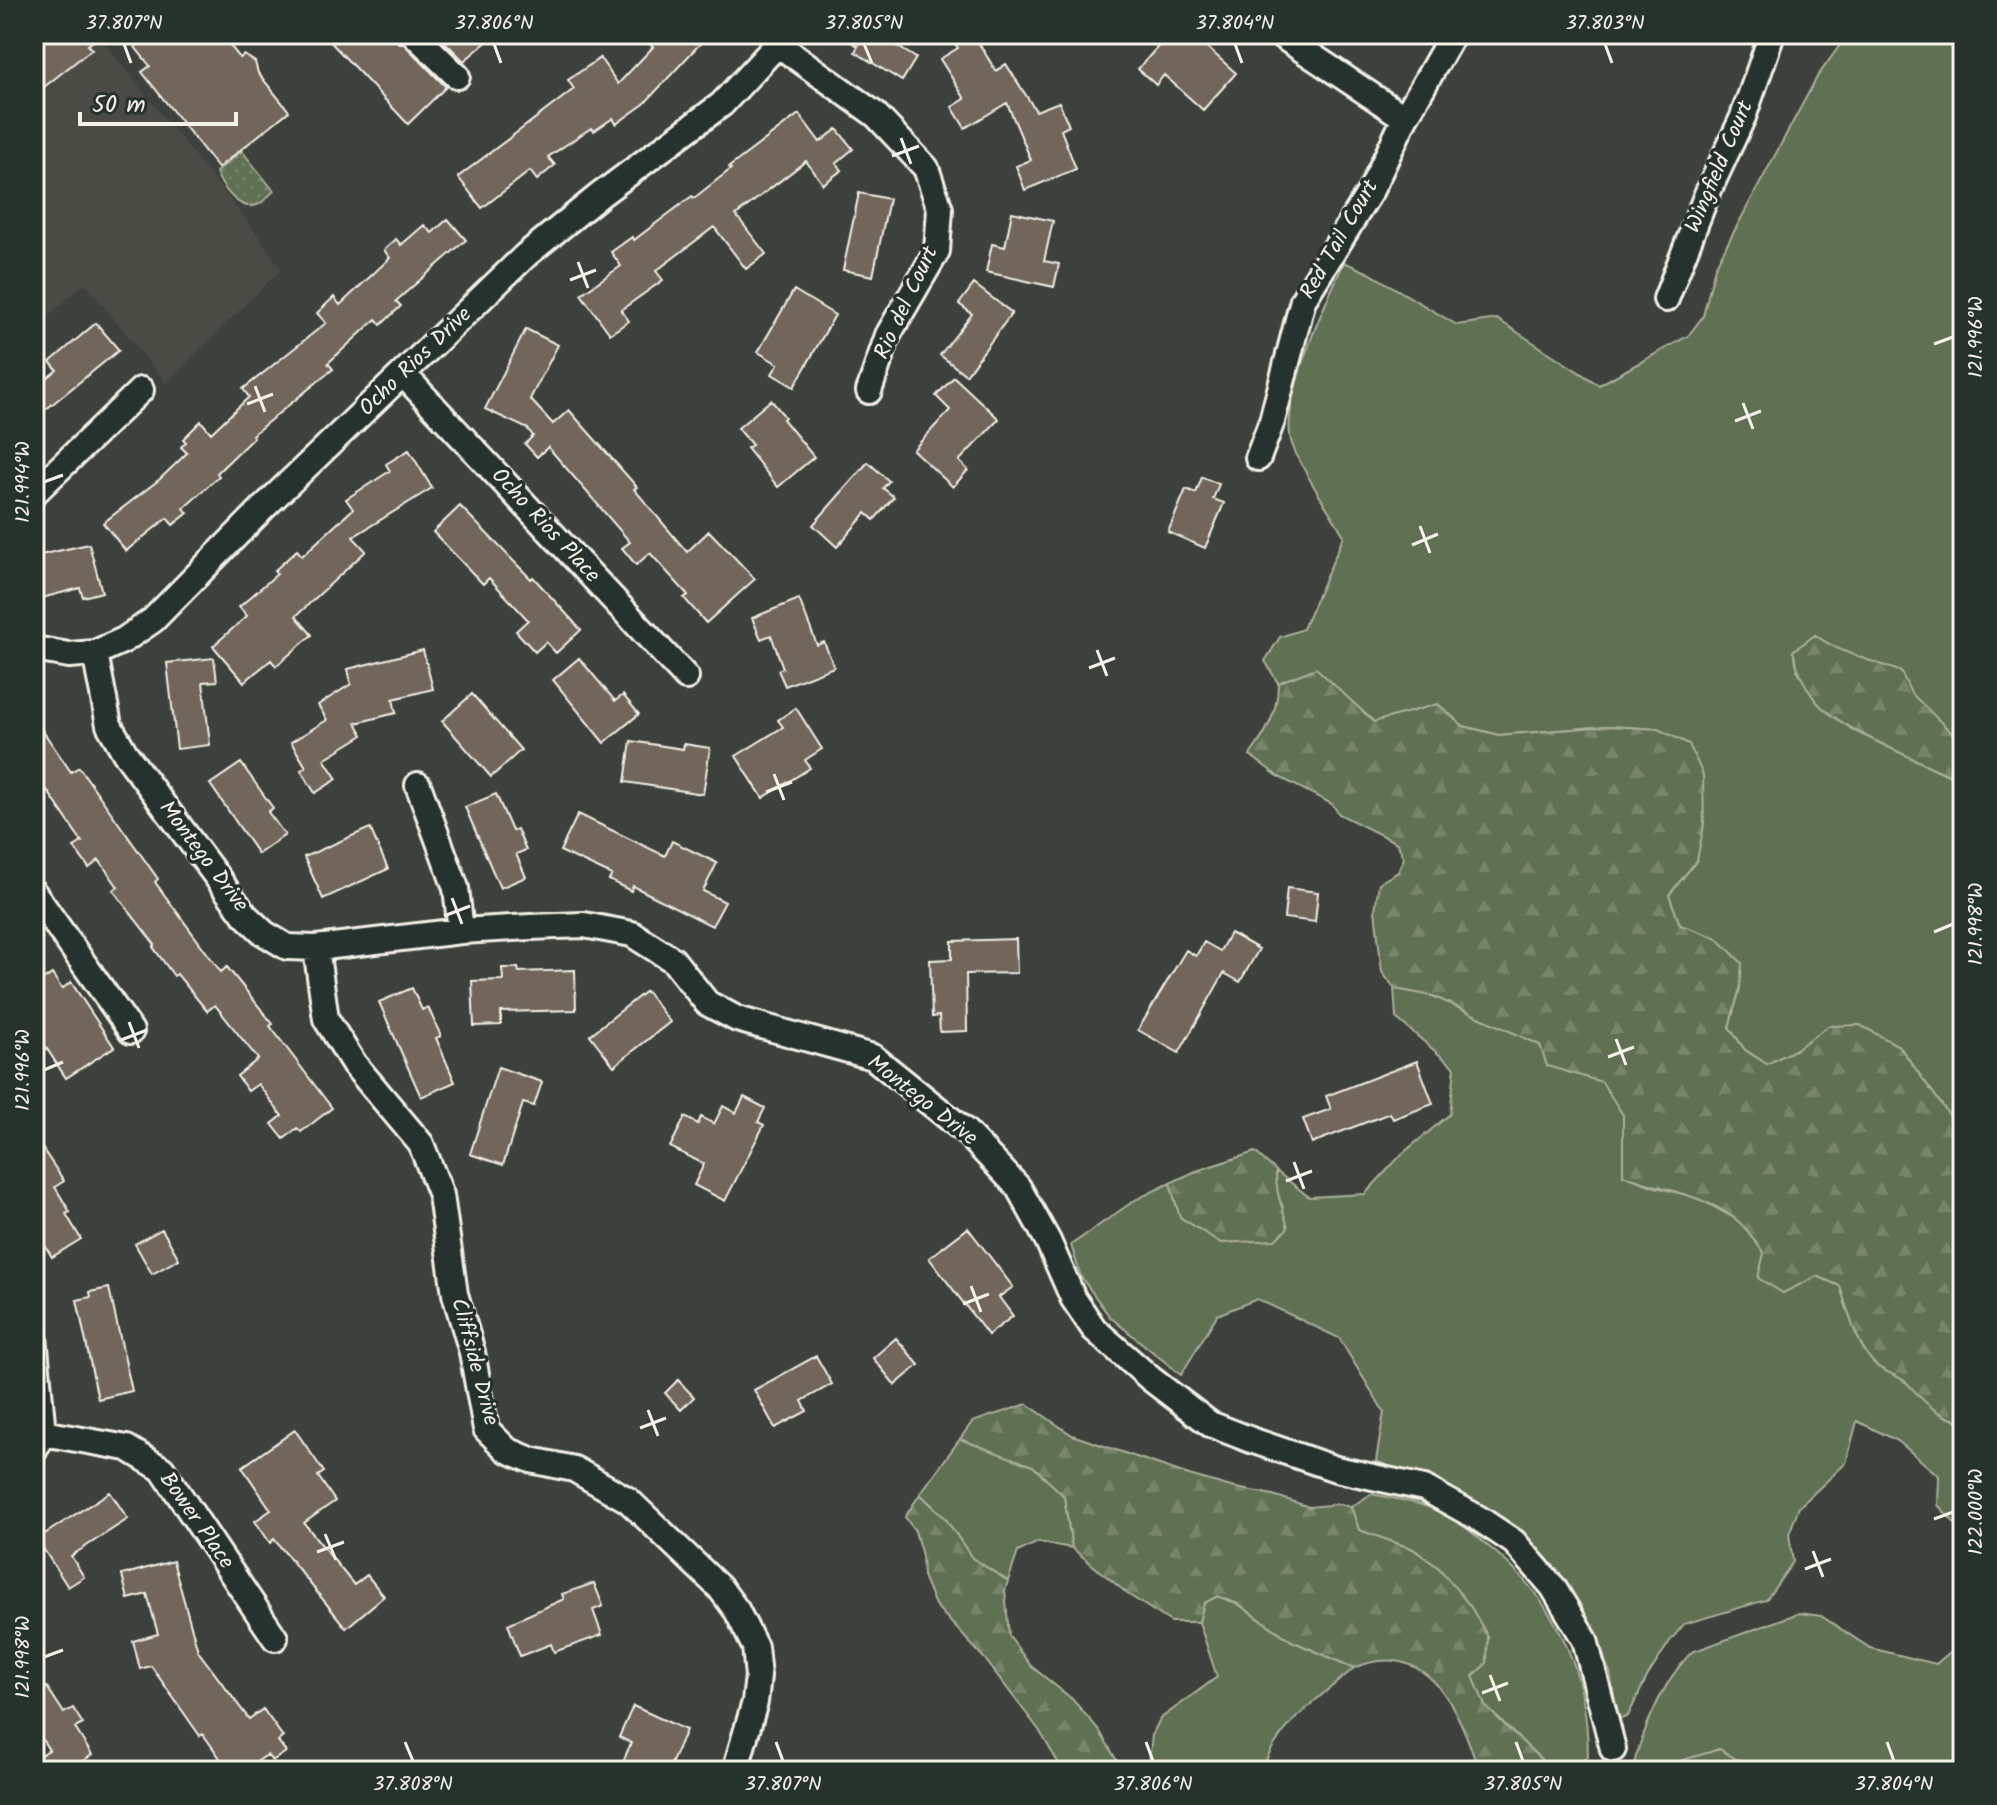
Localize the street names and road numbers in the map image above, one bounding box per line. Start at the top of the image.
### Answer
street label: Wingfield Court [1676,95,1764,239]
street label: Red Tail Court [1291,173,1389,307]
street label: Rio del Court [865,240,949,365]
street label: Ocho Rios Drive [351,299,481,425]
street label: Ocho Rios Place [482,460,608,592]
street label: Montego Drive [149,794,257,921]
street label: Montego Drive [859,1046,985,1156]
street label: Cliffside Drive [440,1294,508,1430]
street label: Bower Place [150,1465,243,1577]

